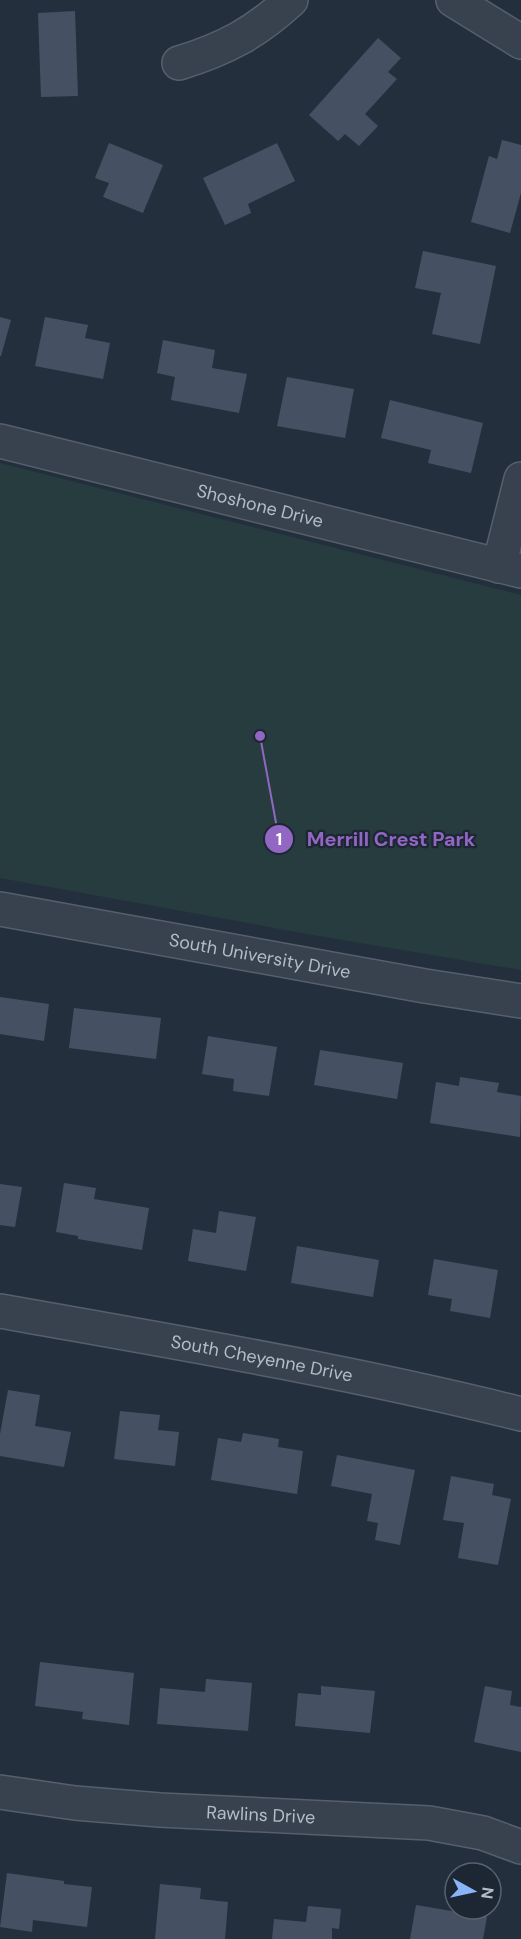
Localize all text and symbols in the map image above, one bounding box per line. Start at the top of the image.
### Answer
street label: Shoshone Drive [194,479,326,533]
callout: Merrill Crest Park [264,820,487,858]
text: Merrill Crest Park [307,826,476,852]
text: 1 [276,827,282,851]
street label: South University Drive [167,928,352,984]
street label: South Cheyenne Drive [169,1330,355,1388]
street label: Rawlins Drive [206,1800,316,1829]
north arrow [443,1861,503,1921]
text: N [476,1886,499,1900]

